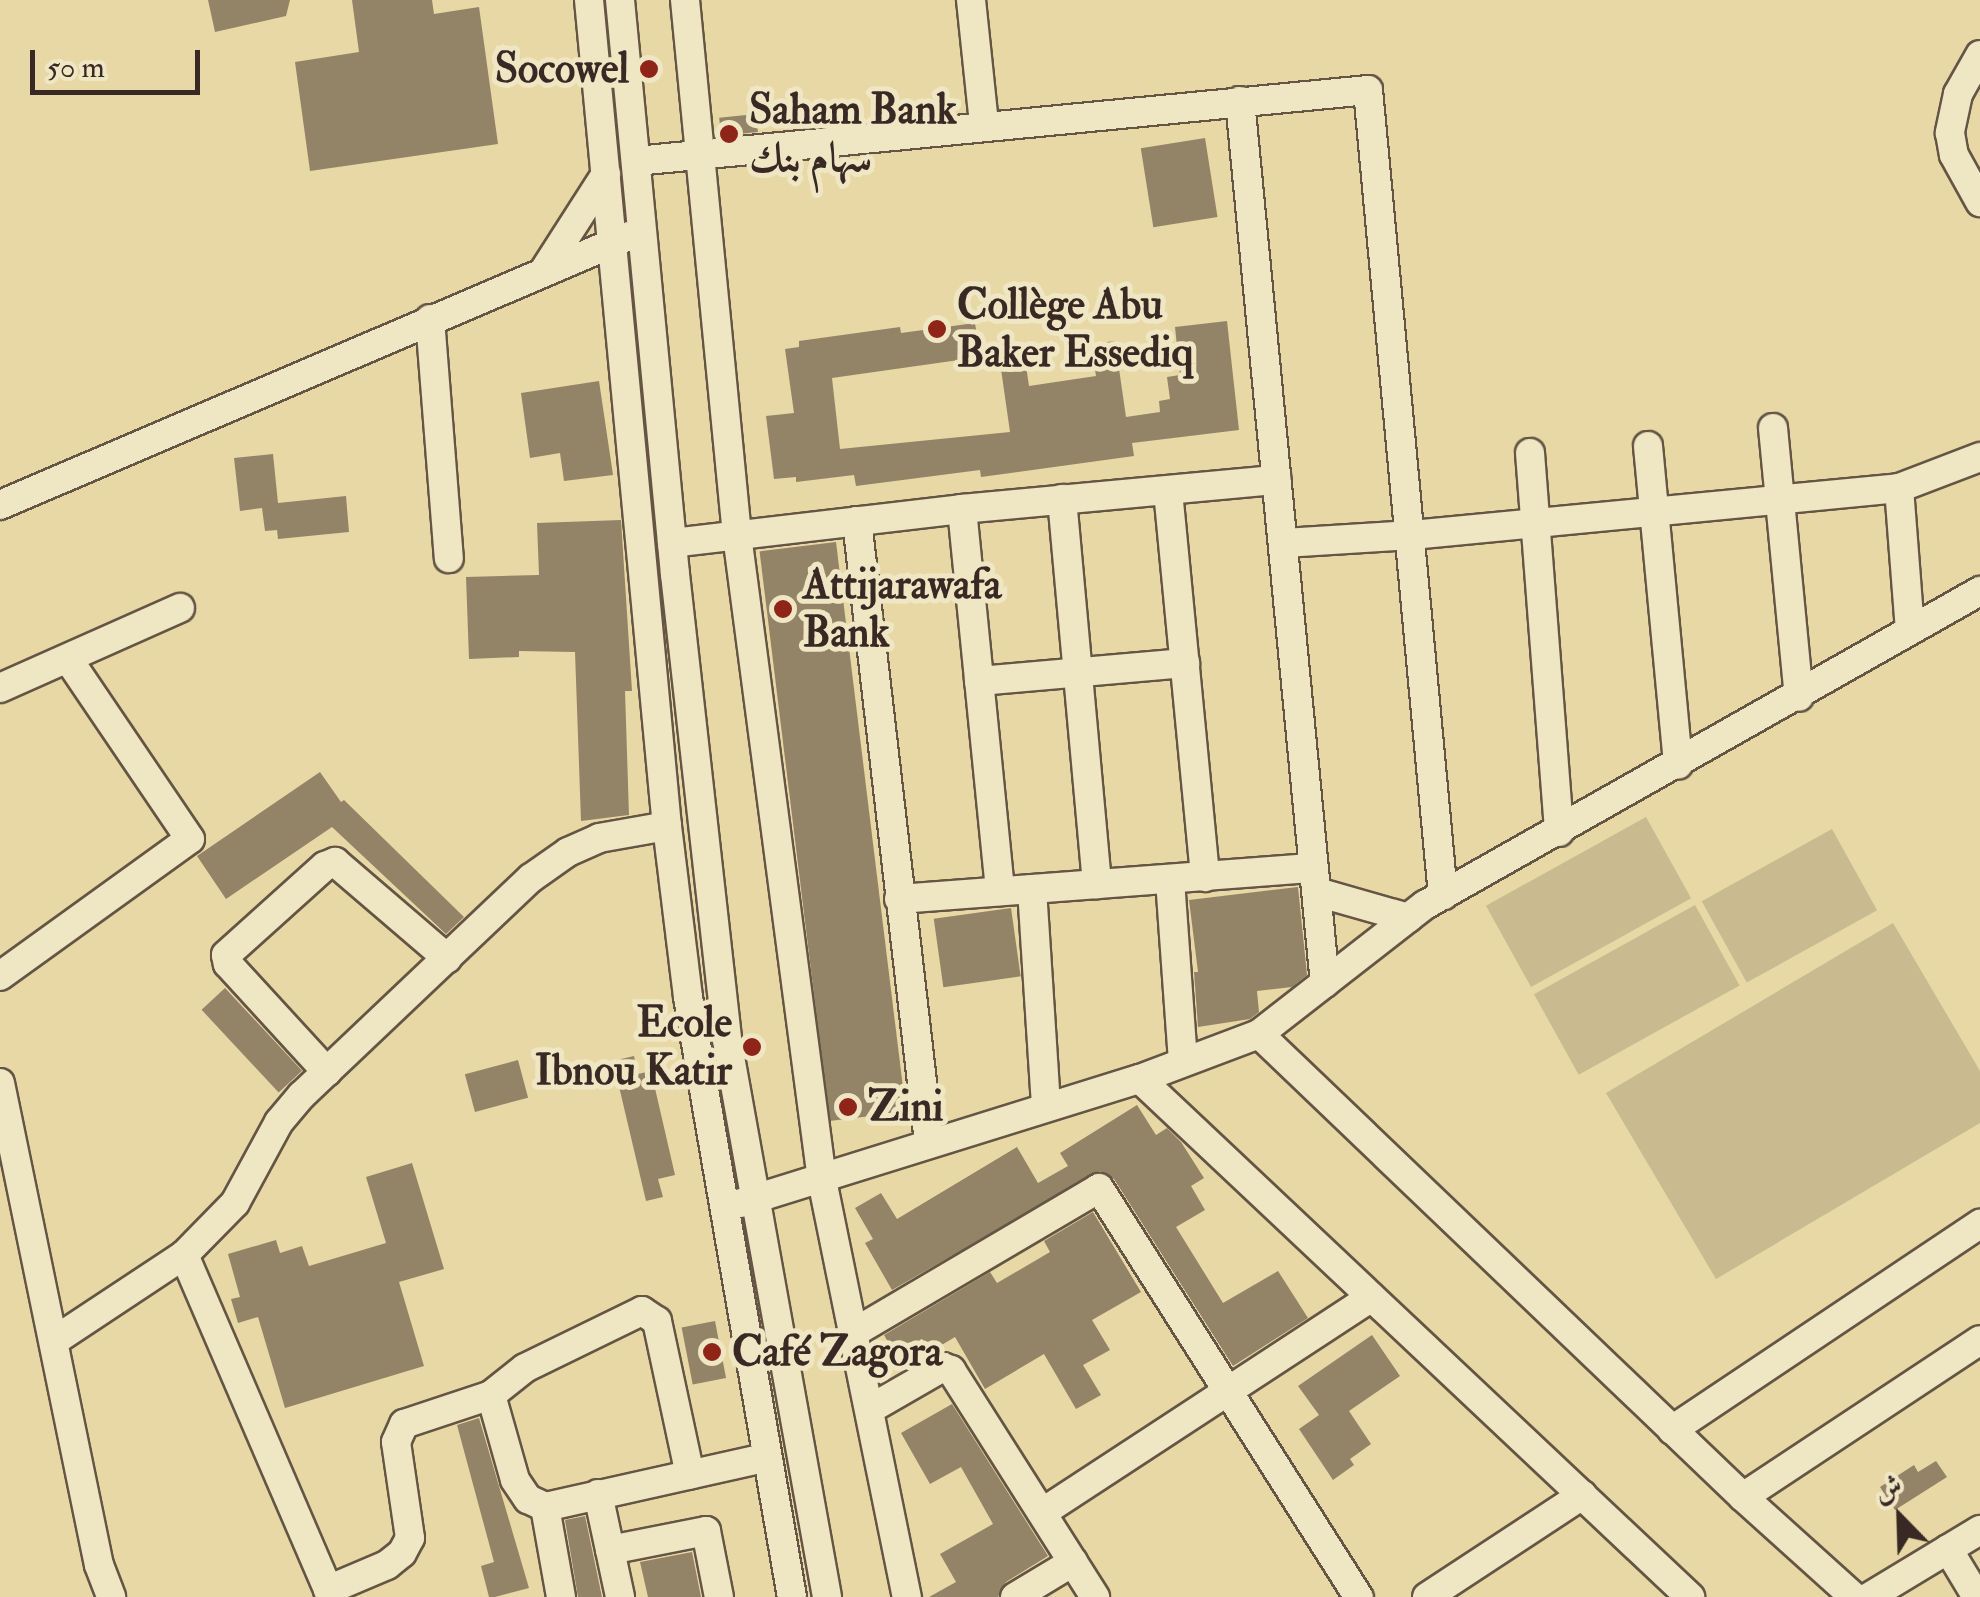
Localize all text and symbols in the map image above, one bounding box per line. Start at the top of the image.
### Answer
scale bar [35,30,205,92]
place label: Socowel [495,44,629,94]
text: 50 m [47,49,105,86]
marker: Socowel [638,58,660,80]
place label: Saham Bank سهام بنك [749,85,957,184]
marker: Saham Bank سهام بنك [718,123,740,145]
place label: Collège Abu Baker Essediq [957,280,1193,378]
marker: Collège Abu Baker Essediq [926,318,948,340]
place label: Attijarawafa Bank [803,560,1001,658]
marker: Attijarawafa Bank [772,598,794,620]
place label: Ecole Ibnou Katir [535,998,732,1096]
marker: Ecole Ibnou Katir [741,1036,763,1058]
place label: Zini [868,1082,944,1132]
marker: Zini [837,1096,859,1118]
place label: Café Zagora [732,1327,942,1377]
marker: Café Zagora [701,1341,723,1363]
north arrow [1850,1467,1950,1567]
text: ش [1868,1467,1908,1510]

